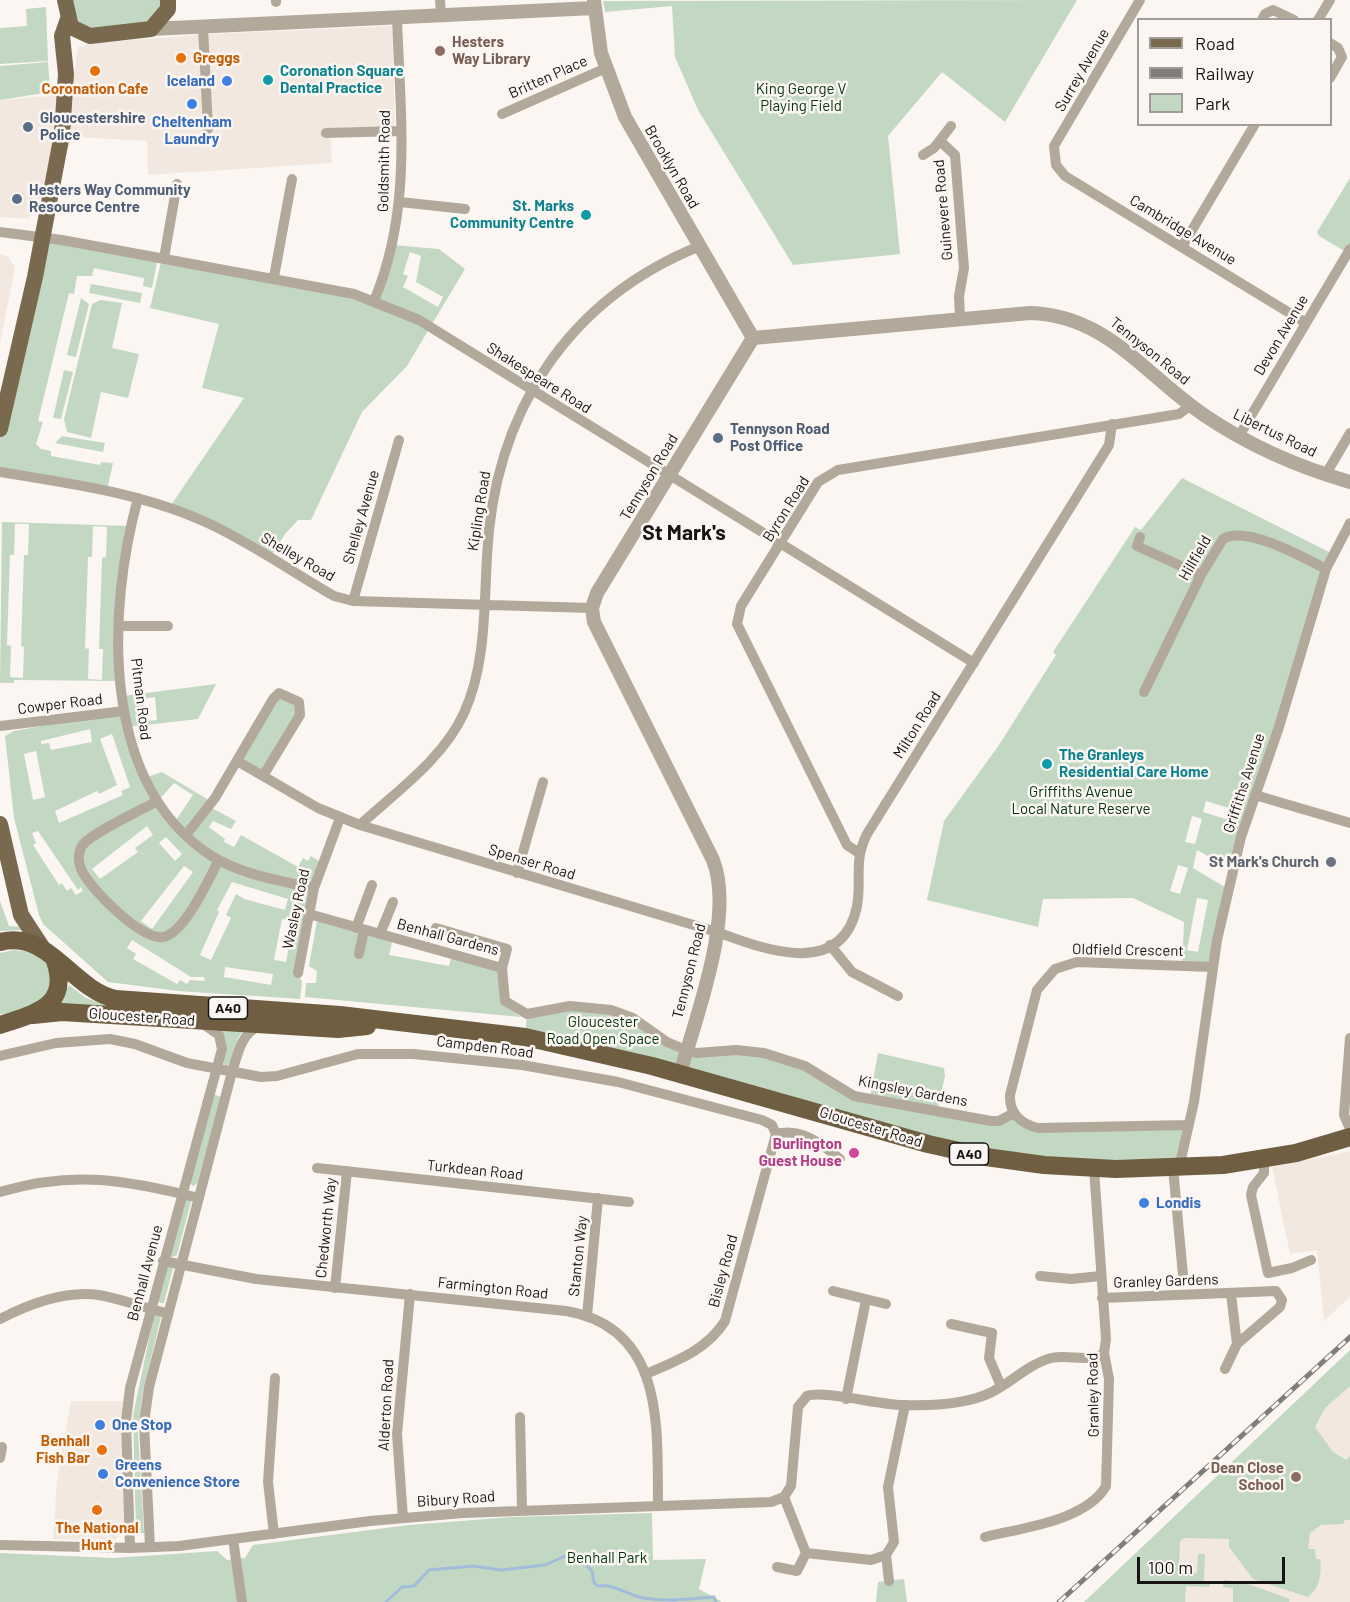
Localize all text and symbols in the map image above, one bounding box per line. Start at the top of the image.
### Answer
legend [1137,18,1332,126]
street label: Surrey Avenue [1051,25,1113,115]
text: Road [1195,32,1235,54]
place label: Hesters Way Library [452,33,530,68]
marker: Hesters Way Library [433,44,447,58]
place label: Greggs [193,49,240,67]
marker: Greggs [174,51,188,65]
street label: Britten Place [506,52,590,102]
place label: Coronation Square Dental Practice [280,62,404,97]
text: Railway [1195,62,1254,84]
marker: Coronation Cafe [88,64,102,78]
place label: Iceland [167,72,215,90]
marker: Coronation Square Dental Practice [261,73,275,87]
marker: Iceland [220,74,234,88]
place label: Coronation Cafe [42,80,148,98]
park label: King George V Playing Field [756,80,846,115]
text: Park [1195,92,1230,114]
marker: Cheltenham Laundry [185,97,199,111]
place label: Gloucestershire Police [40,109,146,144]
street label: Goldsmith Road [374,110,394,212]
place label: Cheltenham Laundry [152,113,232,148]
marker: Gloucestershire Police [21,120,35,134]
street label: Brooklyn Road [641,122,703,212]
street label: Guinevere Road [930,159,956,261]
place label: Hesters Way Community Resource Centre [29,181,190,216]
street label: Cambridge Avenue [1126,191,1240,269]
marker: Hesters Way Community Resource Centre [10,192,24,206]
place label: St. Marks Community Centre [450,197,574,232]
marker: St. Marks Community Centre [579,208,593,222]
street label: Devon Avenue [1250,291,1312,379]
street label: Tennyson Road [1106,313,1194,389]
street label: Shakespeare Road [483,339,595,417]
street label: Libertus Road [1230,405,1320,461]
place label: Tennyson Road Post Office [730,420,830,455]
street label: Tennyson Road [616,431,682,523]
marker: Tennyson Road Post Office [711,431,725,445]
street label: Shelley Avenue [339,468,383,566]
street label: Kipling Road [464,470,494,552]
street label: Byron Road [759,473,813,545]
district label: St Mark's [642,520,726,546]
street label: Shelley Road [258,529,338,585]
street label: Hillfield [1175,532,1215,584]
street label: Pitman Road [127,657,155,741]
street label: Milton Road [889,688,945,762]
street label: Cowper Road [16,690,104,718]
street label: Griffiths Avenue [1219,731,1269,835]
place label: The Granleys Residential Care Home [1059,746,1209,781]
marker: The Granleys Residential Care Home [1040,757,1054,771]
park label: Griffiths Avenue Local Nature Reserve [1011,783,1151,818]
street label: Spenser Road [486,840,578,884]
place label: St Mark's Church [1209,853,1319,871]
marker: St Mark's Church [1324,855,1338,869]
street label: Wasley Road [279,867,313,951]
street label: Benhall Gardens [395,915,501,959]
street label: Tennyson Road [668,921,710,1021]
street label: Oldfield Crescent [1072,940,1184,960]
road number: A40 [208,997,248,1019]
street label: Gloucester Road [88,1004,196,1030]
park label: Gloucester Road Open Space [546,1013,660,1048]
street label: Campden Road [435,1032,535,1062]
street label: Kingsley Gardens [857,1072,969,1110]
street label: Gloucester Road [817,1103,925,1151]
place label: Burlington Guest House [759,1135,842,1170]
road number: A40 [950,1143,988,1165]
marker: Burlington Guest House [847,1146,861,1160]
street label: Turkdean Road [426,1156,524,1184]
street label: Chedworth Way [312,1177,340,1279]
place label: Londis [1156,1194,1201,1212]
marker: Londis [1137,1196,1151,1210]
street label: Stanton Way [565,1215,591,1297]
street label: Benhall Avenue [124,1223,166,1323]
street label: Bisley Road [705,1233,741,1309]
street label: Granley Gardens [1113,1270,1219,1292]
street label: Farmington Road [437,1273,549,1303]
street label: Granley Road [1083,1352,1103,1438]
street label: Alderton Road [375,1359,397,1451]
place label: One Stop [112,1416,172,1434]
marker: One Stop [93,1418,107,1432]
place label: Benhall Fish Bar [36,1432,90,1467]
marker: Benhall Fish Bar [95,1443,109,1457]
place label: Greens Convenience Store [115,1456,240,1491]
place label: Dean Close School [1211,1459,1284,1494]
marker: Greens Convenience Store [96,1467,110,1481]
marker: Dean Close School [1289,1470,1303,1484]
street label: Bibury Road [416,1487,496,1511]
marker: The National Hunt [90,1503,104,1517]
place label: The National Hunt [55,1519,139,1554]
scale bar [1140,1545,1288,1583]
park label: Benhall Park [567,1549,647,1567]
text: 100 m [1148,1556,1193,1578]

